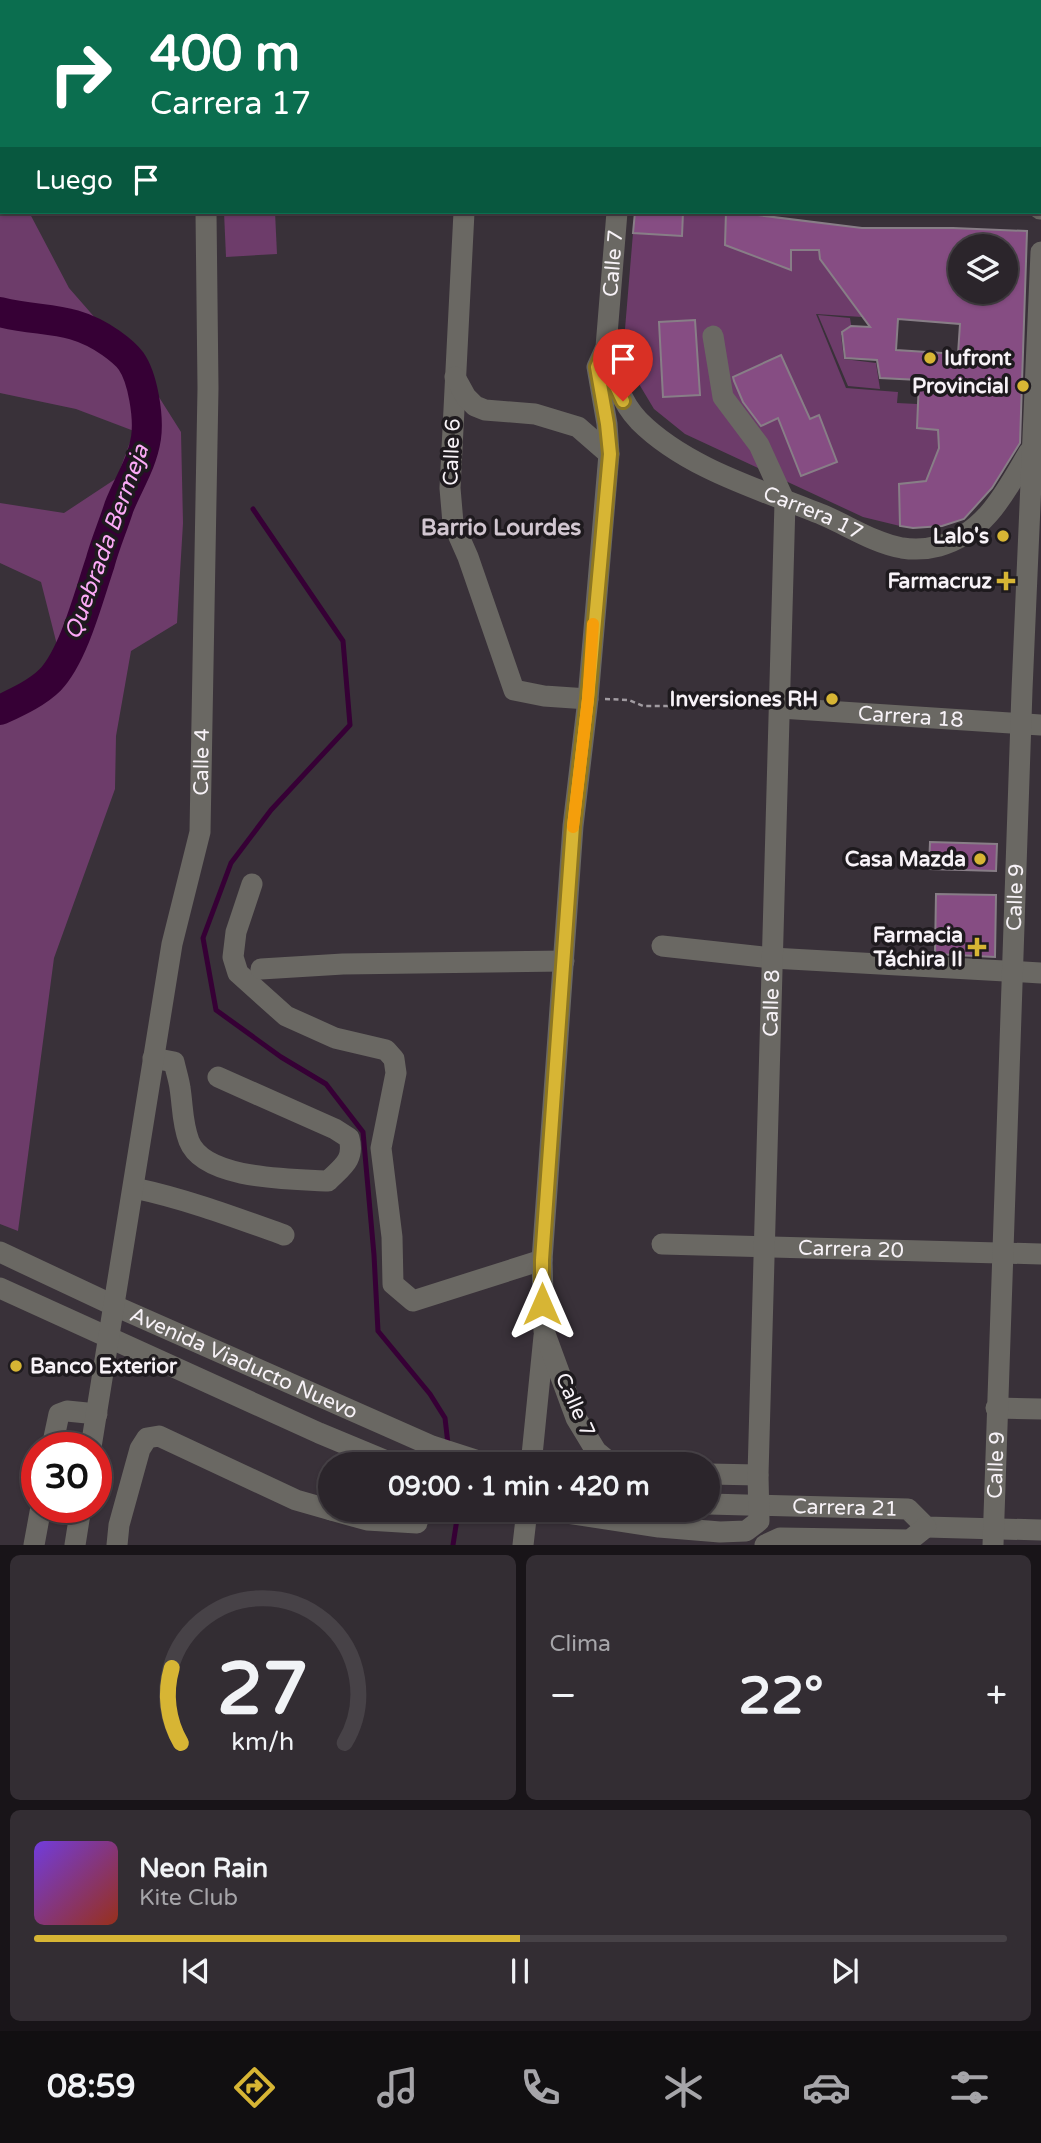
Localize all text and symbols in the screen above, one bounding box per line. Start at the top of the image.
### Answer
text: 400 m [150,25,300,84]
icon: right [35,28,126,119]
text: Carrera 17 [150,85,311,123]
icon: arrive [127,161,165,199]
text: Luego [35,165,113,196]
street label: Calle 7 [598,229,628,298]
map controls [948,234,1018,304]
button: layers [948,234,1018,304]
pin [593,329,653,401]
icon: arrive [604,340,642,378]
place label: Iufront [944,346,1012,371]
marker: Iufront [922,350,938,366]
place label: Provincial [912,374,1009,399]
marker: Provincial [1015,378,1031,394]
street label: Calle 6 [438,418,466,486]
water label: Quebrada Bermeja [59,440,156,643]
street label: Carrera 17 [760,481,867,545]
district label: Barrio Lourdes [421,514,581,542]
place label: Lalo's [933,524,989,549]
marker: Lalo's [995,528,1011,544]
place label: Farmacruz [887,569,993,594]
marker: Farmacruz [998,573,1014,589]
place label: Inversiones RH [670,687,818,712]
marker: Inversiones RH [824,691,840,707]
street label: Carrera 18 [857,701,964,732]
street label: Calle 4 [188,728,214,796]
place label: Casa Mazda [845,847,966,872]
marker: Casa Mazda [972,851,988,867]
street label: Calle 9 [1001,863,1029,932]
place label: Farmacia Táchira II [873,923,963,972]
marker: Farmacia Táchira II [969,939,985,955]
street label: Calle 8 [758,969,785,1037]
street label: Carrera 20 [798,1235,904,1263]
position arrow [505,1267,579,1341]
street label: Avenida Viaducto Nuevo [126,1302,362,1424]
place label: Banco Exterior [30,1354,178,1379]
marker: Banco Exterior [8,1358,24,1374]
street label: Calle 7 [550,1369,600,1441]
street label: Calle 9 [982,1431,1009,1499]
speed limit sign: 30 [21,1432,112,1523]
text: 09:00 · 1 min · 420 m [388,1471,650,1502]
street label: Carrera 21 [792,1494,898,1521]
text: Clima [550,1630,611,1658]
text: 27 [217,1647,308,1735]
text: 22° [739,1665,824,1728]
text: − [550,1673,577,1719]
text: + [986,1673,1007,1719]
text: km/h [231,1727,294,1757]
text: Neon Rain [139,1853,268,1884]
text: Kite Club [139,1884,238,1912]
icon: previous [177,1952,215,1990]
icon: pause [501,1952,539,1990]
icon: next [826,1952,864,1990]
icon: directions [230,2063,279,2112]
icon: music [373,2063,422,2112]
icon: phone [516,2063,565,2112]
icon: climate [659,2063,708,2112]
icon: car [802,2063,851,2112]
icon: filters [945,2063,994,2112]
text: 08:59 [47,2068,136,2106]

